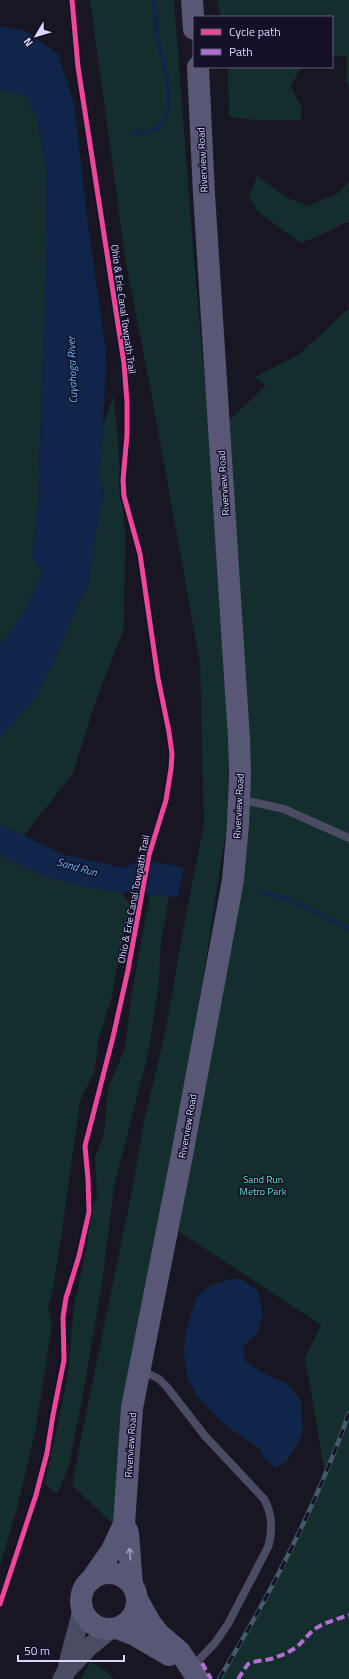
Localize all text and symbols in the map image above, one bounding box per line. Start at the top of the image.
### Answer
north arrow [16,16,56,56]
legend [193,16,333,68]
text: Cycle path [229,22,281,41]
text: N [19,34,37,50]
text: Path [229,42,253,61]
street label: Riverview Road [193,127,212,193]
street label: Ohio & Erie Canal Towpath Trail [107,243,140,375]
water label: Cuyahoga River [63,335,81,404]
street label: Riverview Road [214,450,233,516]
street label: Riverview Road [229,773,248,839]
street label: Ohio & Erie Canal Towpath Trail [114,834,153,965]
water label: Sand Run [55,854,100,881]
street label: Riverview Road [174,1093,201,1159]
park label: Sand Run Metro Park [240,1172,287,1199]
street label: Riverview Road [121,1412,140,1478]
one-way arrow [127,1548,134,1561]
scale bar [18,1637,124,1663]
text: 50 m [24,1641,50,1660]

